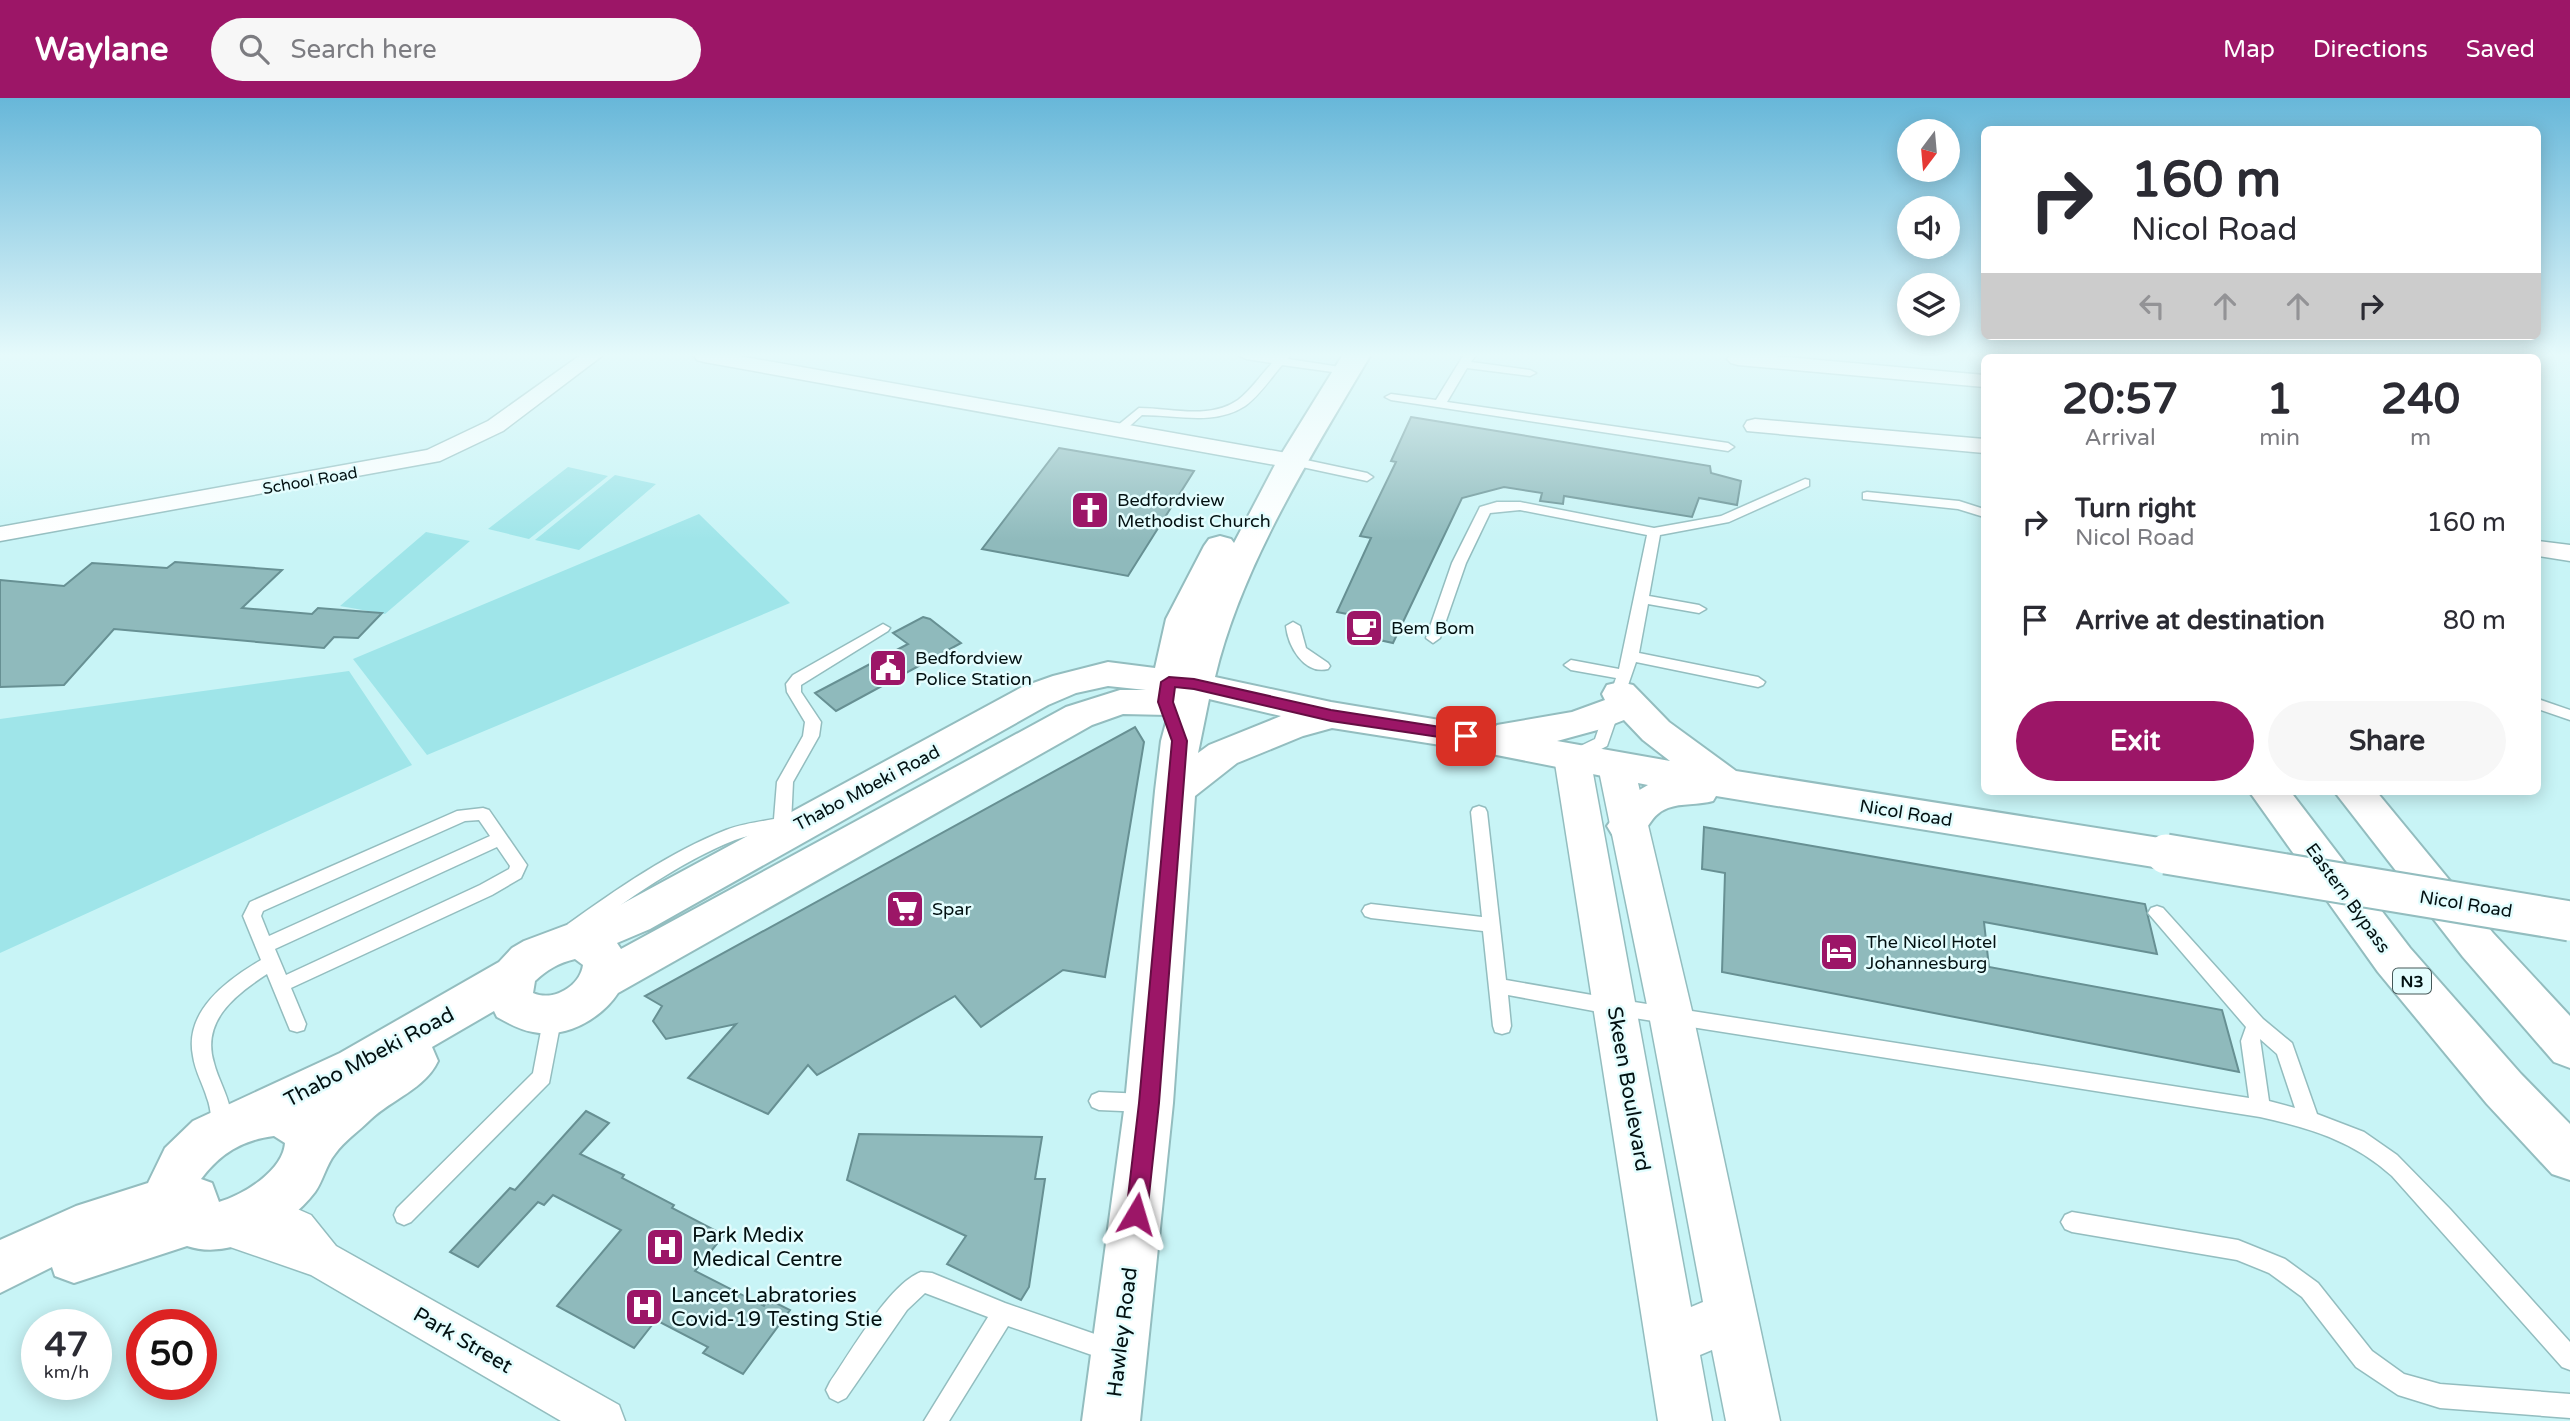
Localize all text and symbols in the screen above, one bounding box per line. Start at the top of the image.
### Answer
search box [211,18,701,81]
text: Waylane [35,30,169,69]
icon: search [235,30,273,68]
text: Search here [291,34,437,65]
text: Map [2223,35,2275,64]
text: Directions [2313,35,2428,64]
text: Saved [2466,35,2535,64]
north arrow [1897,119,1960,182]
map controls [1897,119,1960,336]
text: 160 m [2131,151,2281,210]
icon: right [2016,154,2107,245]
button: sound [1897,196,1960,259]
text: Nicol Road [2131,211,2297,249]
button: layers [1897,273,1960,336]
icon: left [2133,287,2171,325]
icon: ahead [2206,287,2244,325]
icon: ahead [2279,287,2317,325]
icon: right [2352,287,2390,325]
text: 20:57 [2062,374,2178,425]
text: 1 [2266,374,2293,425]
text: 240 [2381,374,2460,425]
text: Arrival [2085,424,2156,452]
text: min [2259,424,2300,452]
text: m [2410,424,2431,452]
street label: School Road [261,463,359,499]
church icon: Bedfordview Methodist Church [1069,489,1111,531]
place label: Bedfordview Methodist Church [1117,489,1271,532]
text: Turn right [2075,493,2196,524]
icon: right [2016,503,2054,541]
text: 160 m [2426,507,2506,538]
text: Nicol Road [2075,524,2195,552]
icon: arrive [2016,601,2054,639]
text: Arrive at destination [2075,605,2325,636]
text: 80 m [2443,605,2506,636]
cafe icon: Bem Bom [1343,607,1385,649]
place label: Bem Bom [1391,617,1475,639]
public building icon: Bedfordview Police Station [867,647,909,689]
place label: Bedfordview Police Station [915,647,1032,690]
button: Exit [2016,701,2254,781]
button: Share [2268,701,2506,781]
pin [1436,706,1496,766]
icon: arrive [1447,717,1485,755]
street label: Thabo Mbeki Road [790,740,944,836]
street label: Nicol Road [1858,795,1954,831]
street label: Eastern Bypass [2301,839,2395,957]
street label: Nicol Road [2418,886,2514,922]
supermarket icon: Spar [884,888,926,930]
place label: Spar [932,898,971,920]
hotel icon: The Nicol Hotel Johannesburg [1818,931,1860,973]
place label: The Nicol Hotel Johannesburg [1866,931,1997,974]
road number: N3 [2393,968,2431,994]
street label: Thabo Mbeki Road [280,1002,458,1113]
street label: Skeen Boulevard [1602,1005,1655,1173]
position arrow [1099,1177,1173,1251]
place label: Park Medix Medical Centre [692,1223,842,1272]
hospital icon: Park Medix Medical Centre [644,1226,686,1268]
street label: Hawley Road [1102,1266,1143,1398]
place label: Lancet Labratories Covid-19 Testing Stie [671,1283,882,1332]
hospital icon: Lancet Labratories Covid-19 Testing Stie [623,1286,665,1328]
street label: Park Street [409,1302,517,1379]
speed limit sign: 50 [126,1309,217,1400]
text: 47 [45,1324,88,1366]
text: km/h [44,1361,89,1383]

